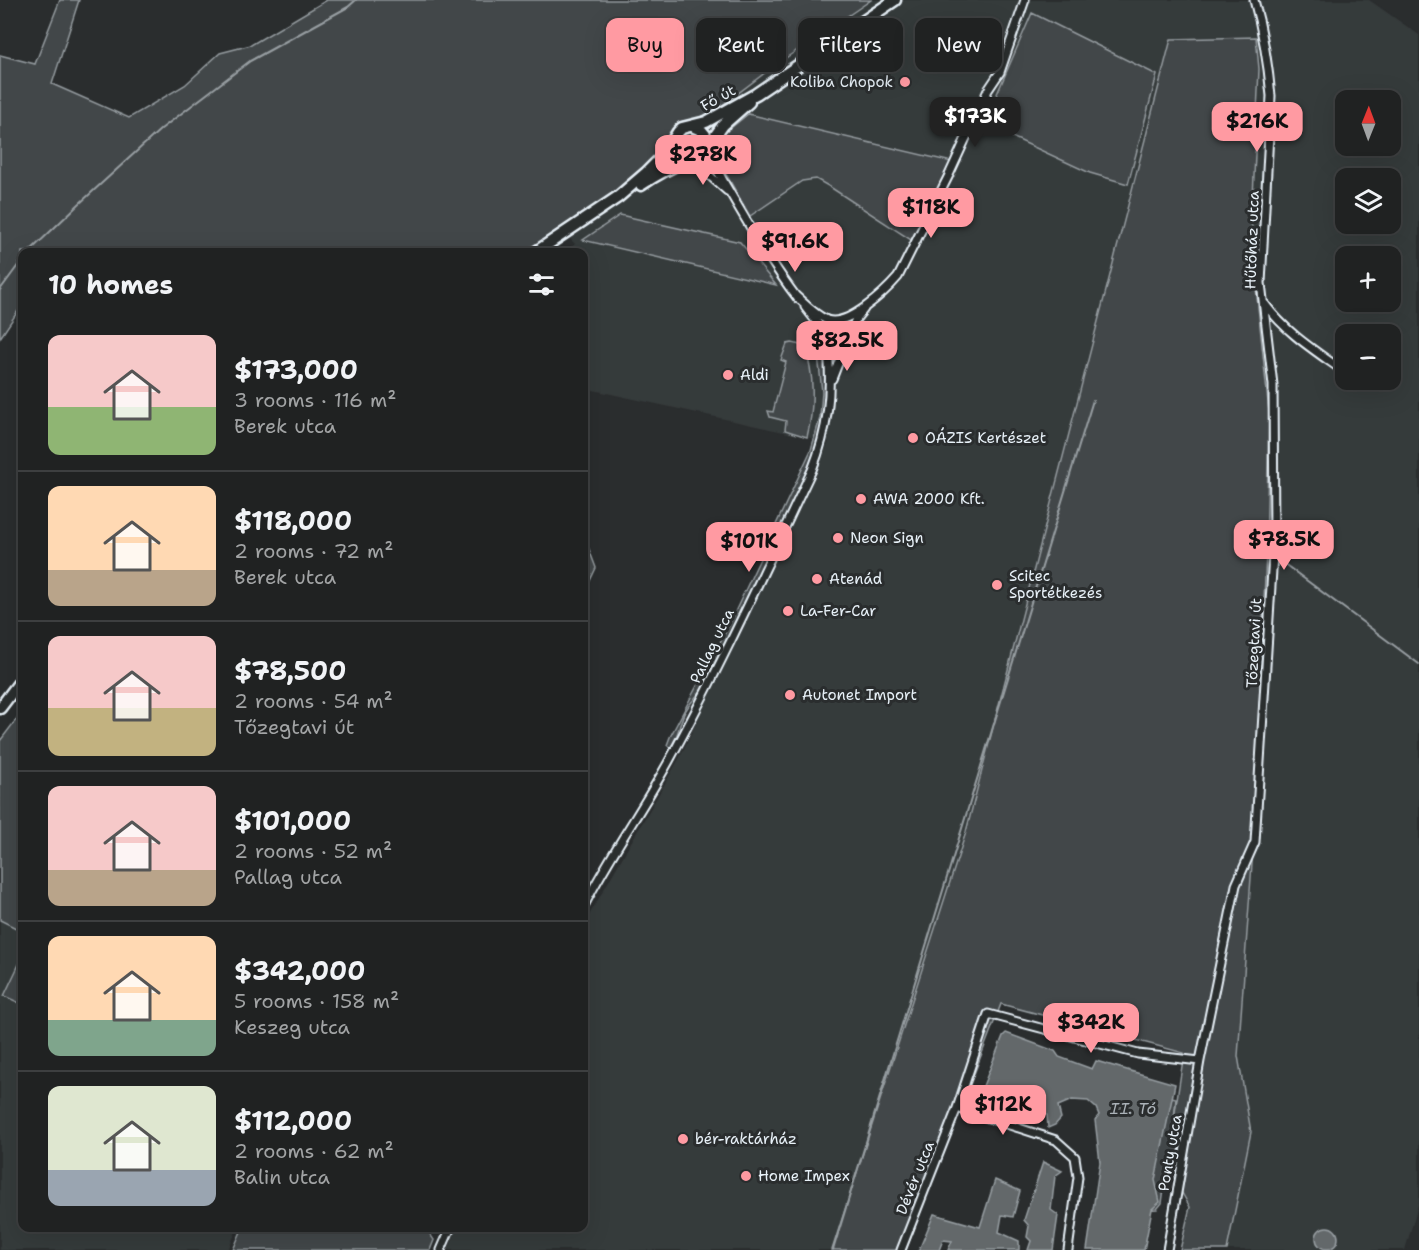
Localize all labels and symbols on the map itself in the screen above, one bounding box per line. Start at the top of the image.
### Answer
place label: Koliba Chopok [790,72,893,92]
marker: Koliba Chopok [898,75,912,89]
street label: Fő út [697,80,739,116]
north arrow [1335,90,1401,156]
pin: $173K [933,97,1017,148]
pin: $216K [1215,102,1299,153]
pin: $278K [661,135,745,186]
pin: $118K [889,188,973,239]
street label: Hűtőház utca [1240,190,1264,290]
pin: $91.6K [746,222,844,273]
pin: $82.5K [798,321,896,372]
place label: Aldi [740,365,769,385]
marker: Aldi [721,368,735,382]
place label: OÁZIS Kertészet [925,427,1046,448]
marker: OÁZIS Kertészet [906,431,920,445]
place label: AWA 2000 Kft. [873,489,985,509]
marker: AWA 2000 Kft. [854,492,868,506]
pin: $78.5K [1235,520,1333,571]
pin: $101K [707,522,791,573]
place label: Neon Sign [850,528,924,548]
marker: Neon Sign [831,531,845,545]
place label: Scitec Sportétkezés [1009,566,1102,603]
place label: Atenád [829,569,883,589]
marker: Atenád [810,572,824,586]
marker: Scitec Sportétkezés [990,578,1004,592]
street label: Tőzegtavi út [1242,597,1266,689]
place label: La-Fer-Car [800,601,876,621]
marker: La-Fer-Car [781,604,795,618]
street label: Pallag utca [685,605,739,687]
place label: Autonet Import [802,685,917,705]
marker: Autonet Import [783,688,797,702]
pin: $342K [1049,1003,1133,1054]
pin: $112K [961,1085,1045,1136]
water label: II. Tó [1109,1098,1156,1119]
street label: Ponty utca [1153,1112,1187,1193]
place label: bér-raktárház [695,1129,797,1149]
marker: bér-raktárház [676,1132,690,1146]
street label: Dévér utca [891,1138,939,1218]
place label: Home Impex [758,1166,850,1186]
marker: Home Impex [739,1169,753,1183]

